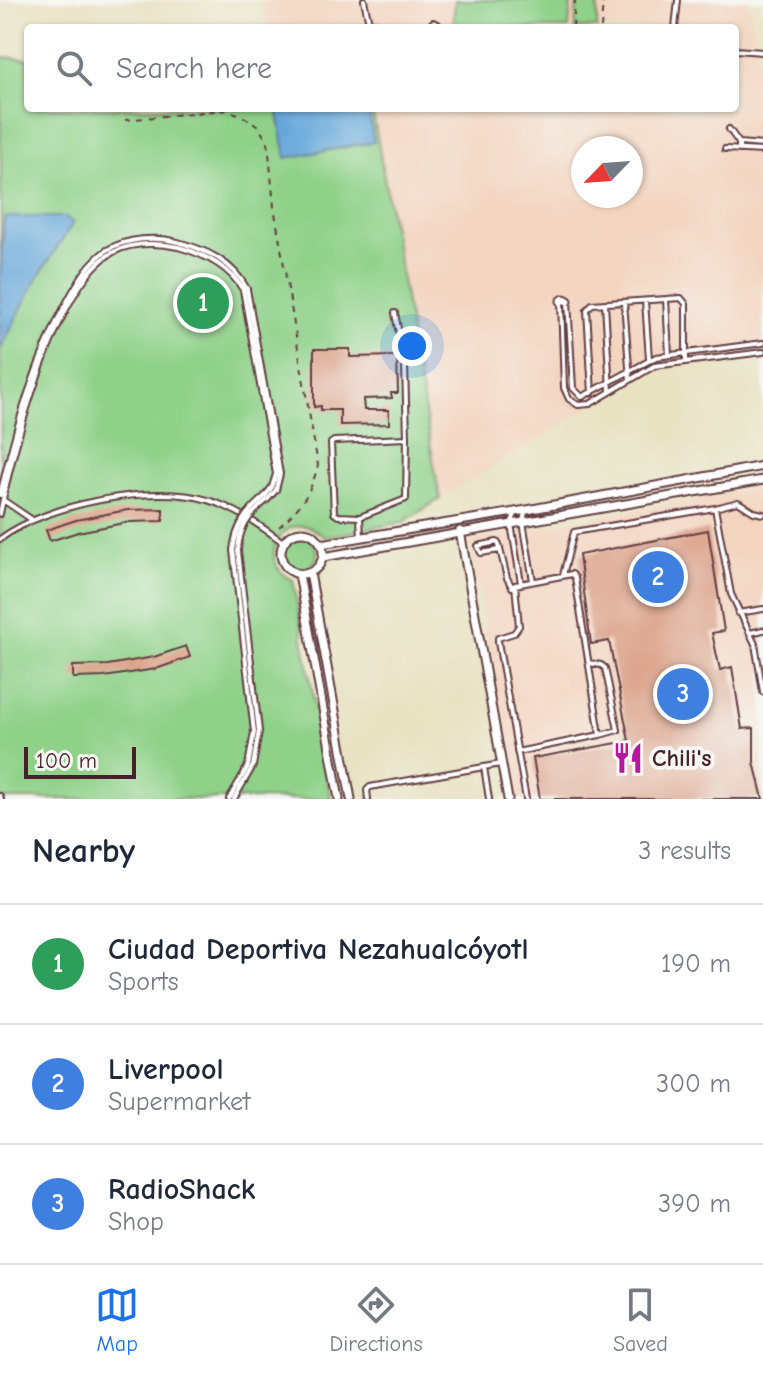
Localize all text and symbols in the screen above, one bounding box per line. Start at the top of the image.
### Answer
search box [24,24,739,112]
icon: search [52,46,96,90]
text: Search here [116,51,272,86]
north arrow [571,136,643,208]
pin: 1 [177,273,229,333]
your location [392,326,432,366]
pin: 2 [632,547,684,607]
pin: 3 [657,664,709,724]
restaurant icon: Chili's [611,741,645,775]
scale bar [24,743,136,779]
place label: Chili's [652,744,712,772]
text: 100 m [36,748,97,774]
text: Nearby [32,831,135,871]
text: 3 results [638,836,731,866]
text: Ciudad Deportiva Nezahualcóyotl [108,932,528,967]
text: 1 [53,949,63,979]
text: 190 m [661,949,731,979]
text: Sports [108,967,179,997]
text: Liverpool [108,1052,223,1087]
text: 2 [52,1069,64,1099]
text: 300 m [656,1069,731,1099]
text: Supermarket [108,1087,251,1117]
text: RadioShack [108,1172,255,1207]
text: 3 [52,1189,64,1219]
text: 390 m [658,1189,731,1219]
text: Shop [108,1207,164,1237]
tab: Map [95,1283,139,1357]
tab: Directions [330,1283,423,1357]
tab: Saved [613,1283,668,1357]

